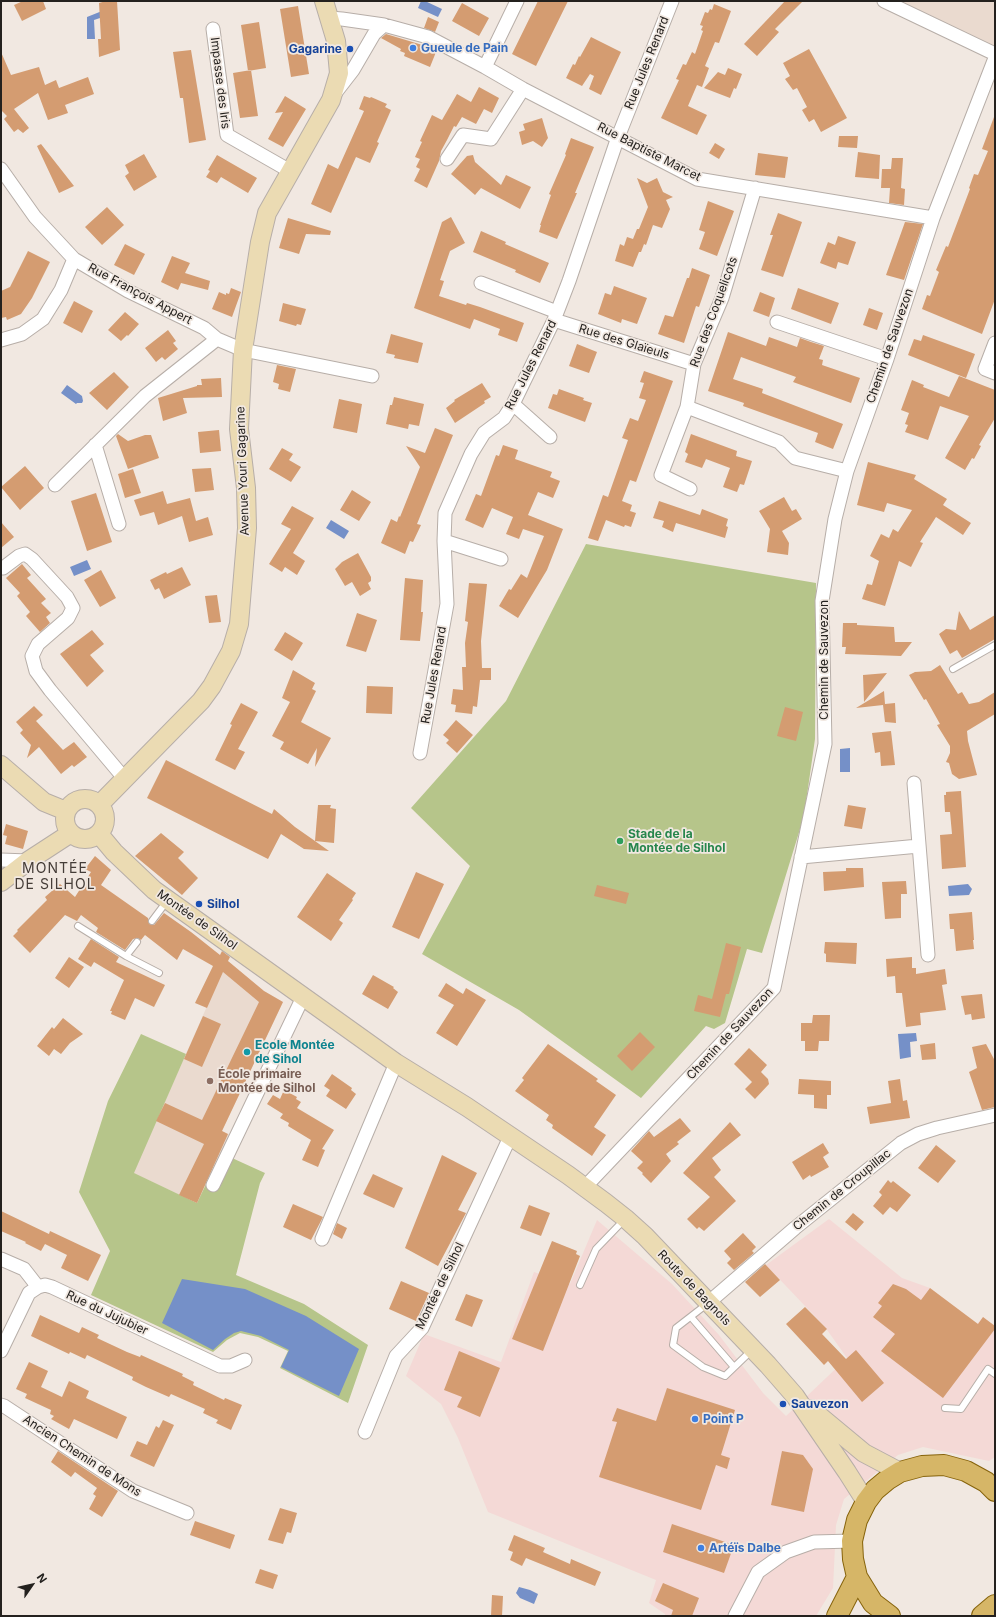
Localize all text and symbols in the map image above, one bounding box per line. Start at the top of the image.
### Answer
street label: Rue Jules Renard [622,15,672,111]
street label: Impasse des Iris [207,36,233,130]
place label: Gueule de Pain [421,41,508,55]
place label: Gagarine [289,42,342,56]
marker: Gueule de Pain [408,43,418,53]
marker: Gagarine [345,44,355,54]
street label: Rue Baptiste Marcet [595,120,703,184]
street label: Rue des Coquelicots [687,255,741,369]
street label: Rue François Appert [86,261,194,327]
street label: Chemin de Sauvezon [864,287,916,405]
street label: Rue Jules Renard [502,318,560,412]
street label: Rue des Glaïeuls [577,321,671,363]
street label: Avenue Youri Gagarine [234,406,252,536]
street label: Chemin de Sauvezon [817,600,831,720]
street label: Rue Jules Renard [418,625,450,725]
place label: Stade de la Montée de Silhol [628,827,725,855]
marker: Stade de la Montée de Silhol [615,836,625,846]
district label: MONTÉE DE SILHOL [14,861,96,894]
street label: Montée de Silhol [154,887,240,953]
place label: Silhol [207,897,239,911]
marker: Silhol [194,899,204,909]
street label: Chemin de Sauvezon [684,985,776,1083]
place label: Ecole Montée de Sihol [255,1038,335,1066]
marker: Ecole Montée de Sihol [242,1047,252,1057]
place label: École primaire Montée de Silhol [218,1067,315,1095]
marker: École primaire Montée de Silhol [205,1076,215,1086]
street label: Chemin de Croupillac [790,1146,894,1234]
street label: Montée de Silhol [413,1240,467,1332]
street label: Route de Bagnols [654,1247,734,1329]
street label: Rue du Jujubier [64,1288,150,1338]
place label: Sauvezon [791,1397,849,1411]
marker: Sauvezon [778,1399,788,1409]
street label: Ancien Chemin de Mons [20,1412,144,1500]
place label: Point P [703,1412,744,1426]
marker: Point P [690,1414,700,1424]
place label: Artéïs Dalbe [709,1541,781,1555]
marker: Artéïs Dalbe [696,1543,706,1553]
north arrow [12,1565,52,1605]
text: N [34,1571,50,1586]

